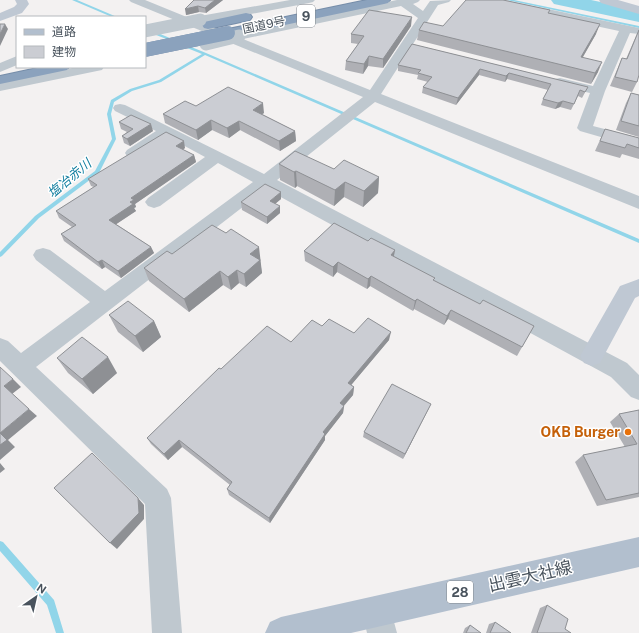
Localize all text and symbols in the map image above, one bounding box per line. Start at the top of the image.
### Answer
road number: 9 [297,5,315,27]
street label: 国道9号 [241,14,287,36]
legend [16,16,146,68]
text: 道路 [52,25,76,39]
text: 建物 [52,45,76,59]
water label: 塩冶赤川 [45,155,96,201]
place label: OKB Burger [541,424,620,440]
marker: OKB Burger [623,427,633,437]
street label: 出雲大社線 [486,557,574,595]
north arrow [16,577,56,617]
text: N [35,581,49,596]
road number: 28 [447,581,473,603]

